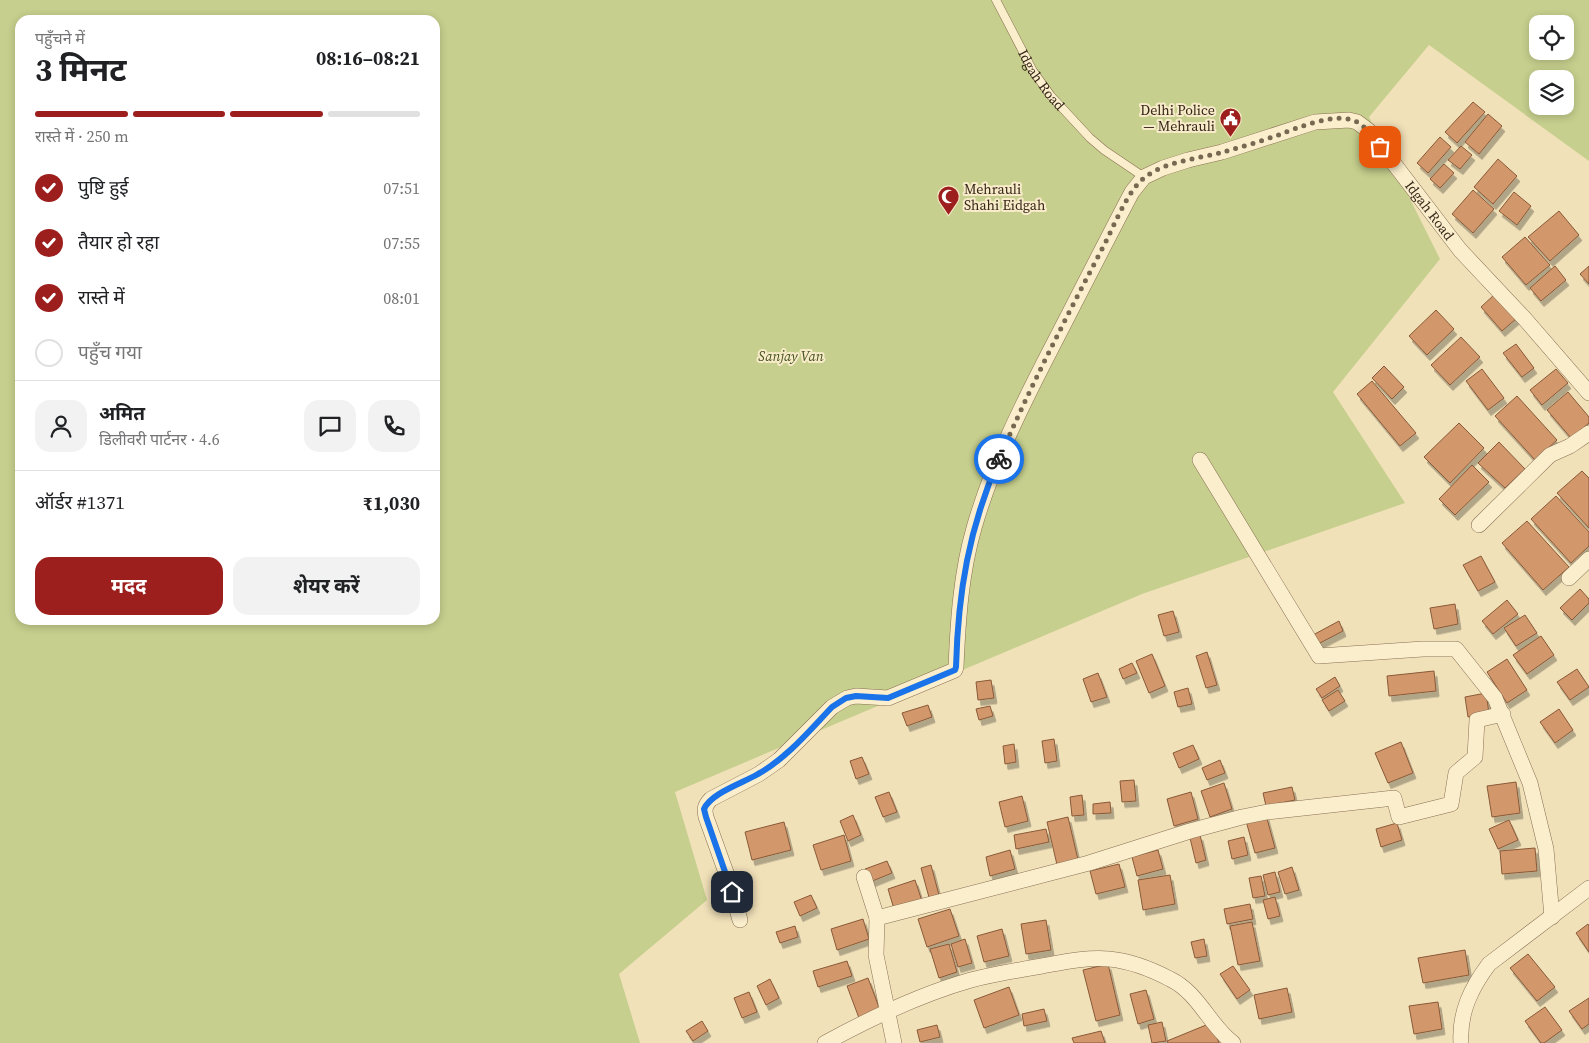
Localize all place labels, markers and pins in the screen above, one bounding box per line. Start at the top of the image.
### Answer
place label: Delhi Police — Mehrauli [1140,100,1215,136]
public building icon: Delhi Police — Mehrauli [1219,106,1243,137]
pin [1359,126,1401,168]
place label: Mehrauli Shahi Eidgah [964,179,1045,215]
mosque icon: Mehrauli Shahi Eidgah [936,185,960,216]
pin [711,871,753,913]

